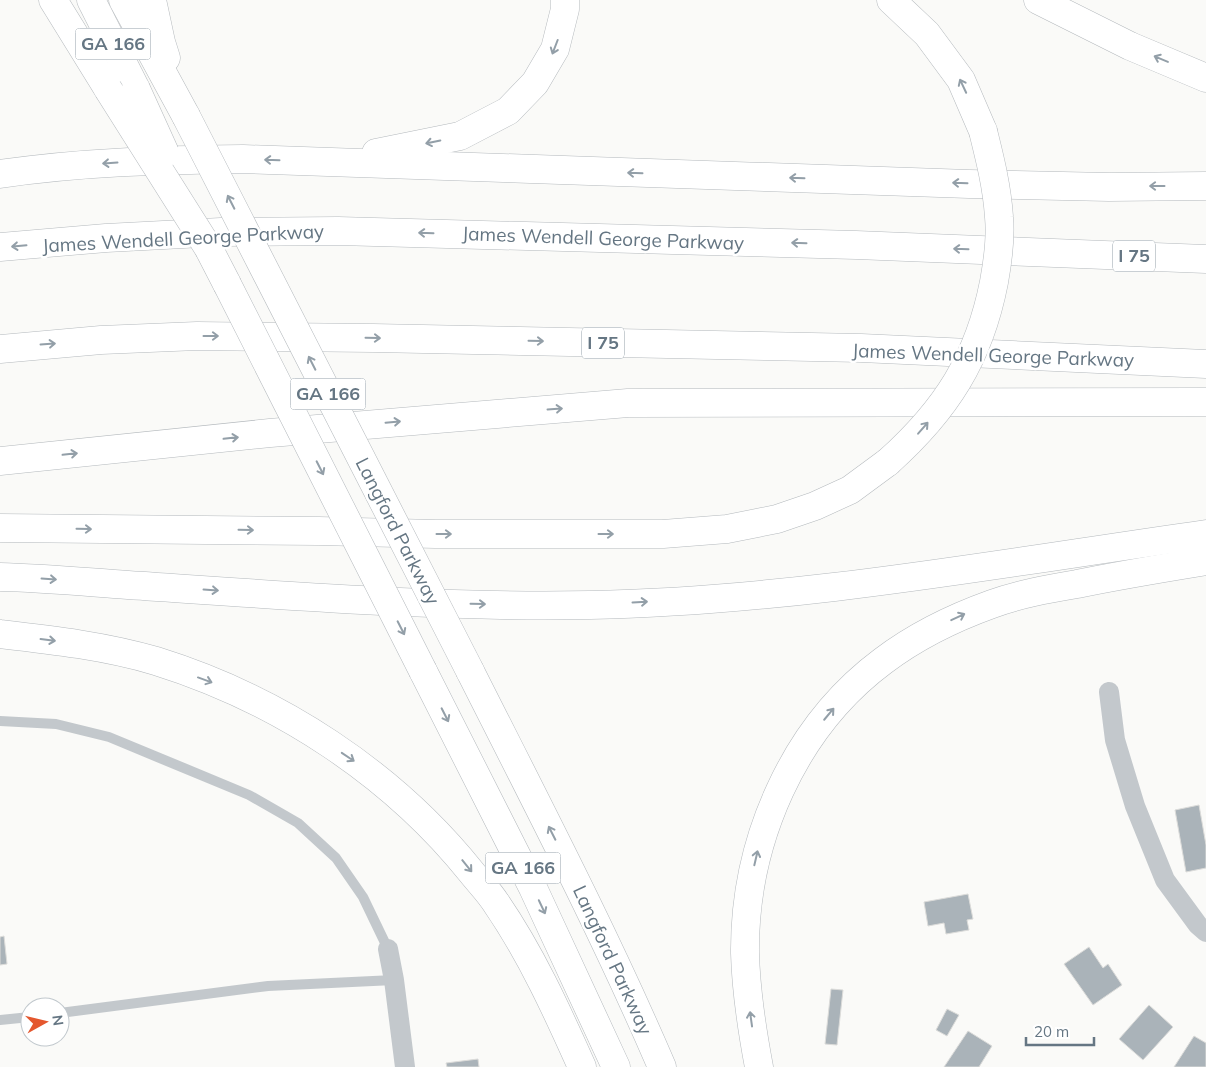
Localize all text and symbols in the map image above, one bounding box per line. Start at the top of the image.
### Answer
road number: GA 166 [76,29,150,60]
one-way arrow [550,39,559,54]
one-way arrow [1154,54,1169,64]
one-way arrow [958,79,968,94]
one-way arrow [425,138,441,147]
one-way arrow [264,155,280,165]
one-way arrow [102,158,118,167]
one-way arrow [627,168,644,178]
one-way arrow [790,173,806,183]
one-way arrow [952,179,968,188]
one-way arrow [1150,181,1166,191]
one-way arrow [225,195,235,210]
street label: James Wendell George Parkway [41,219,325,257]
street label: James Wendell George Parkway [462,221,744,255]
one-way arrow [419,229,435,238]
one-way arrow [791,239,807,248]
road number: I 75 [1113,240,1155,272]
one-way arrow [12,241,28,250]
one-way arrow [953,245,969,254]
road number: I 75 [582,328,624,358]
one-way arrow [202,331,218,341]
one-way arrow [364,333,381,343]
one-way arrow [527,336,543,346]
street label: James Wendell George Parkway [852,338,1134,372]
one-way arrow [40,340,56,349]
one-way arrow [307,356,316,371]
road number: GA 166 [290,378,366,409]
one-way arrow [547,404,563,414]
one-way arrow [385,418,401,427]
one-way arrow [917,422,929,435]
one-way arrow [223,433,239,442]
one-way arrow [61,450,77,459]
street label: Langford Parkway [351,453,445,609]
one-way arrow [316,460,325,475]
one-way arrow [75,524,91,534]
one-way arrow [238,525,254,535]
one-way arrow [435,529,451,539]
one-way arrow [598,529,614,539]
one-way arrow [40,575,56,584]
one-way arrow [203,585,219,595]
one-way arrow [632,598,648,607]
one-way arrow [470,599,486,609]
one-way arrow [950,612,965,622]
one-way arrow [396,621,406,636]
one-way arrow [40,635,56,645]
one-way arrow [197,676,213,685]
one-way arrow [441,707,450,722]
one-way arrow [824,708,835,721]
one-way arrow [341,752,355,762]
one-way arrow [547,826,556,841]
one-way arrow [752,850,761,866]
road number: GA 166 [486,852,560,884]
one-way arrow [461,860,472,873]
street label: Langford Parkway [568,882,658,1038]
one-way arrow [538,899,547,914]
north arrow [20,997,70,1047]
one-way arrow [746,1011,756,1027]
text: N [48,1014,68,1027]
scale bar [1026,1014,1094,1046]
text: 20 m [1034,1022,1069,1041]

